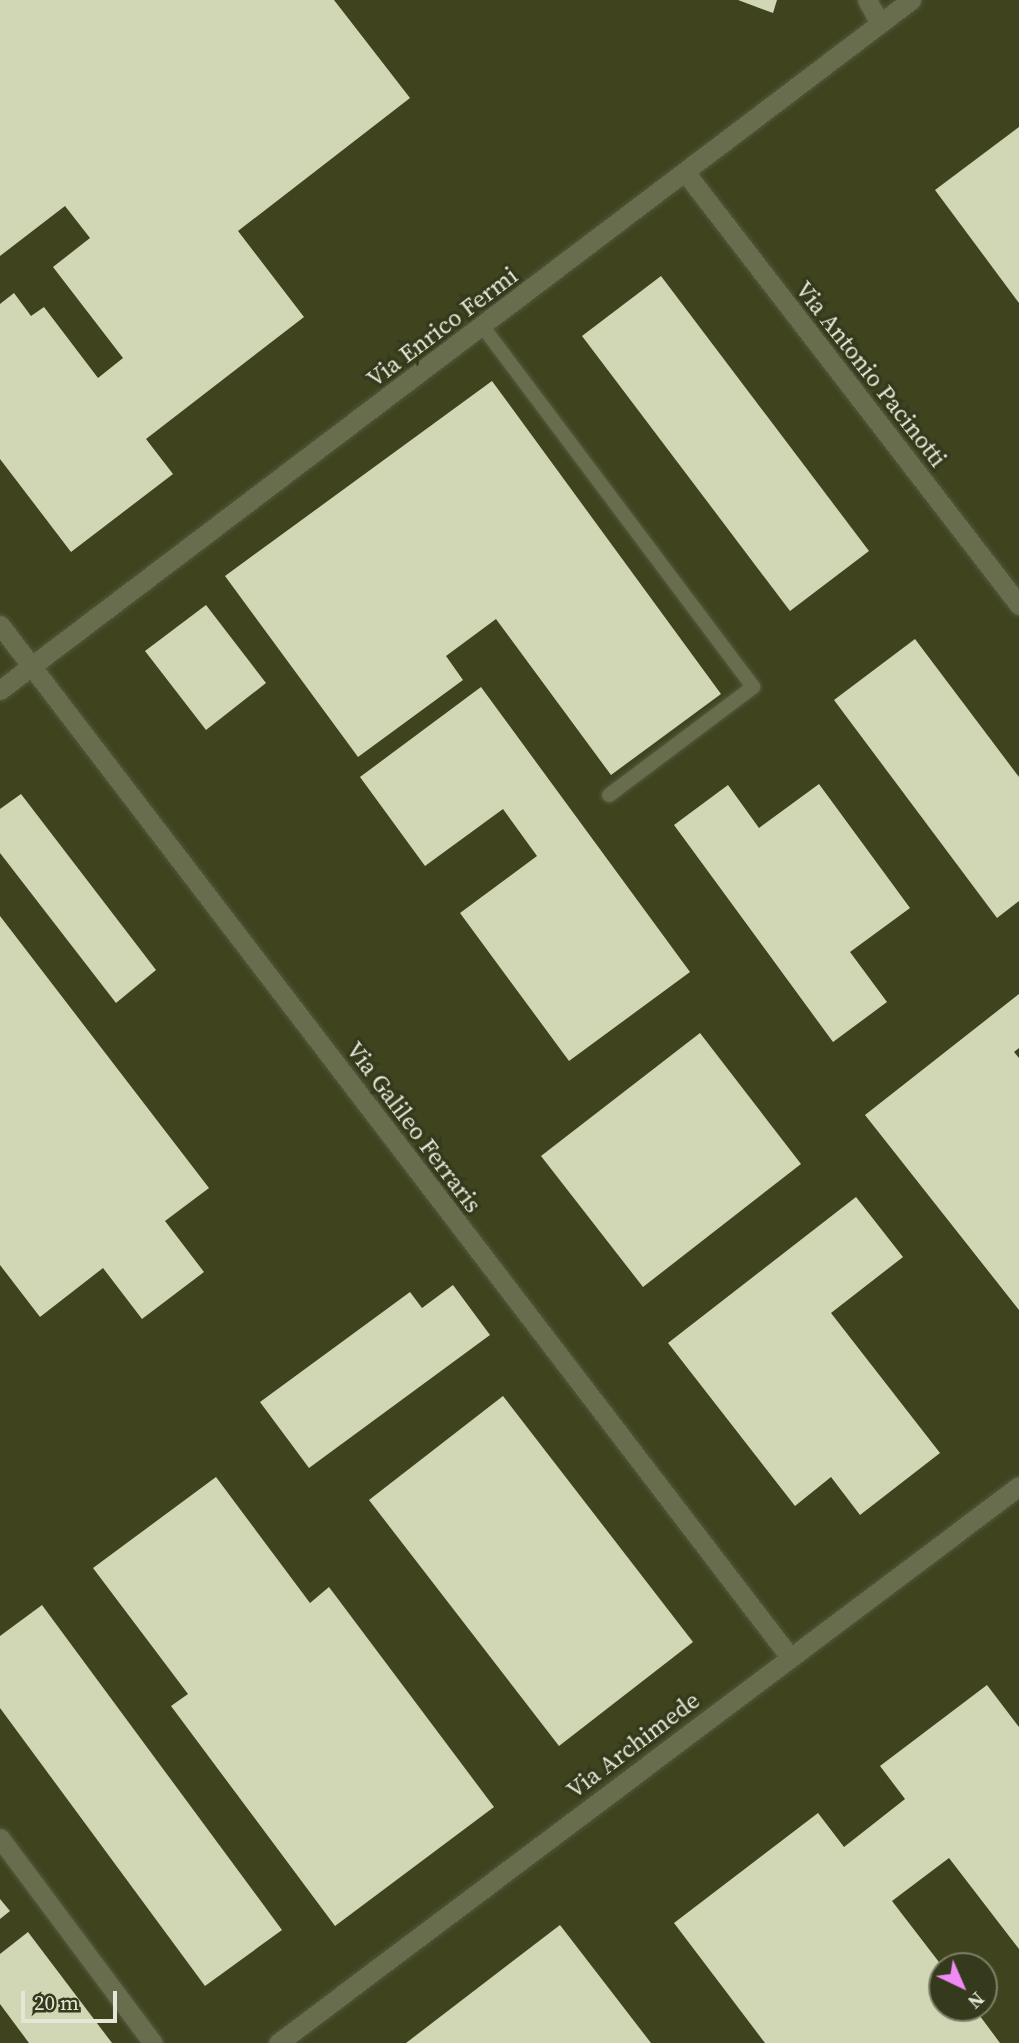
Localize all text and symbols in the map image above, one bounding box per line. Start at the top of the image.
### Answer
street label: Via Enrico Fermi [361,261,523,393]
street label: Via Antonio Pacinotti [790,275,952,473]
street label: Via Galileo Ferraris [340,1036,488,1218]
street label: Via Archimede [561,1686,705,1804]
north arrow [928,1952,998,2022]
scale bar [24,1976,121,2020]
text: N [962,1987,990,2015]
text: 20 m [34,1988,79,2017]

